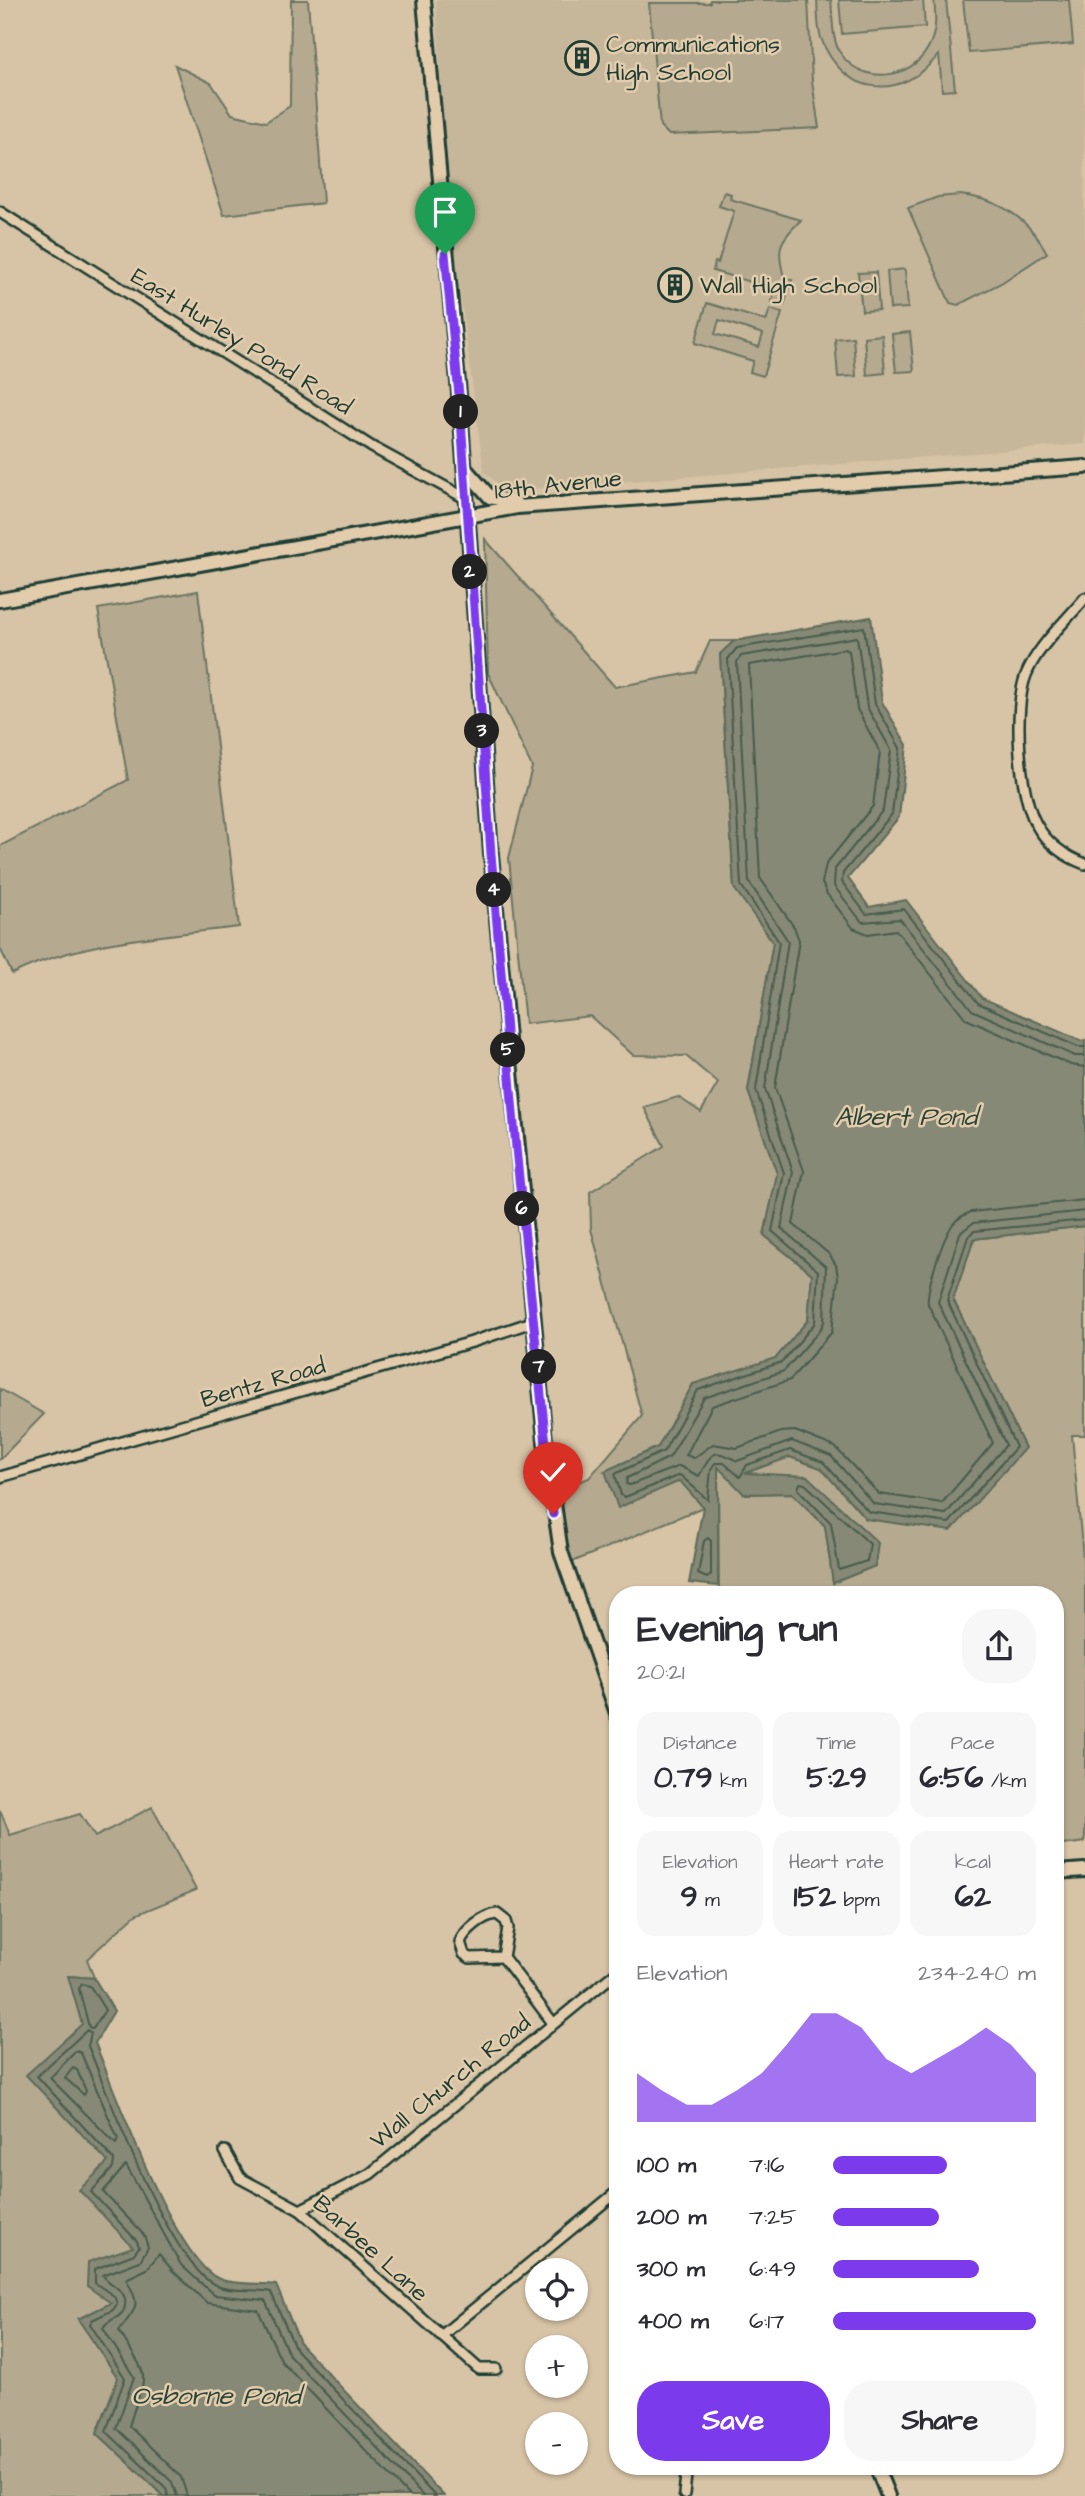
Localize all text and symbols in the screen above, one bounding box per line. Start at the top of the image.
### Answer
place label: Communications High School [606,28,780,91]
building icon: Communications High School [563,39,601,77]
pin [415,182,475,254]
icon: arrive [426,193,464,231]
street label: East Hurley Pond Road [124,260,359,425]
building icon: Wall High School [656,266,694,304]
place label: Wall High School [700,269,877,304]
pin: 1 [444,394,478,430]
text: 1 [459,398,462,425]
street label: 18th Avenue [493,461,623,509]
pin: 2 [452,554,488,590]
text: 2 [464,558,475,585]
pin: 3 [464,714,500,748]
text: 3 [477,717,486,744]
pin: 4 [476,872,512,908]
text: 4 [487,876,500,903]
pin: 5 [490,1032,526,1068]
text: 5 [501,1036,514,1063]
water label: Albert Pond [835,1099,982,1135]
pin: 6 [504,1192,540,1226]
text: 6 [516,1195,527,1222]
street label: Bentz Road [197,1349,330,1417]
pin: 7 [522,1350,556,1384]
text: 7 [533,1353,544,1380]
pin [523,1442,583,1514]
icon: check [534,1453,572,1491]
text: Evening run [637,1604,838,1656]
button: share [962,1609,1036,1683]
text: 20:21 [637,1656,685,1688]
text: Distance [663,1730,737,1757]
text: Time [817,1730,856,1757]
text: Pace [951,1730,995,1757]
text: 0.79 [654,1757,712,1799]
text: 5:29 [806,1757,867,1799]
text: 6:56 [920,1757,983,1799]
text: km [712,1768,747,1795]
text: /km [983,1768,1026,1795]
text: Elevation [663,1849,738,1876]
text: Heart rate [789,1849,884,1876]
text: kcal [955,1849,991,1876]
text: 9 [680,1876,698,1918]
text: 152 [794,1876,836,1918]
text: 62 [955,1876,991,1918]
text: m [698,1887,720,1914]
text: bpm [836,1887,879,1914]
text: Elevation [637,1957,728,1989]
text: 234–240 m [918,1957,1036,1989]
street label: Wall Church Road [363,2006,538,2157]
text: 100 m [637,2149,696,2181]
text: 7:16 [749,2149,784,2181]
street label: Barbee Lane [305,2187,436,2310]
text: 200 m [637,2201,706,2233]
text: 7:25 [749,2201,796,2233]
text: 300 m [637,2253,705,2285]
text: 6:49 [749,2253,796,2285]
map controls [525,2258,588,2475]
button: locate [525,2258,588,2321]
text: 400 m [637,2305,709,2337]
text: 6:17 [749,2305,784,2337]
button: + [525,2335,588,2398]
water label: Osborne Pond [131,2378,305,2414]
button: Save [637,2381,830,2461]
button: Share [844,2381,1036,2461]
button: − [525,2412,588,2475]

